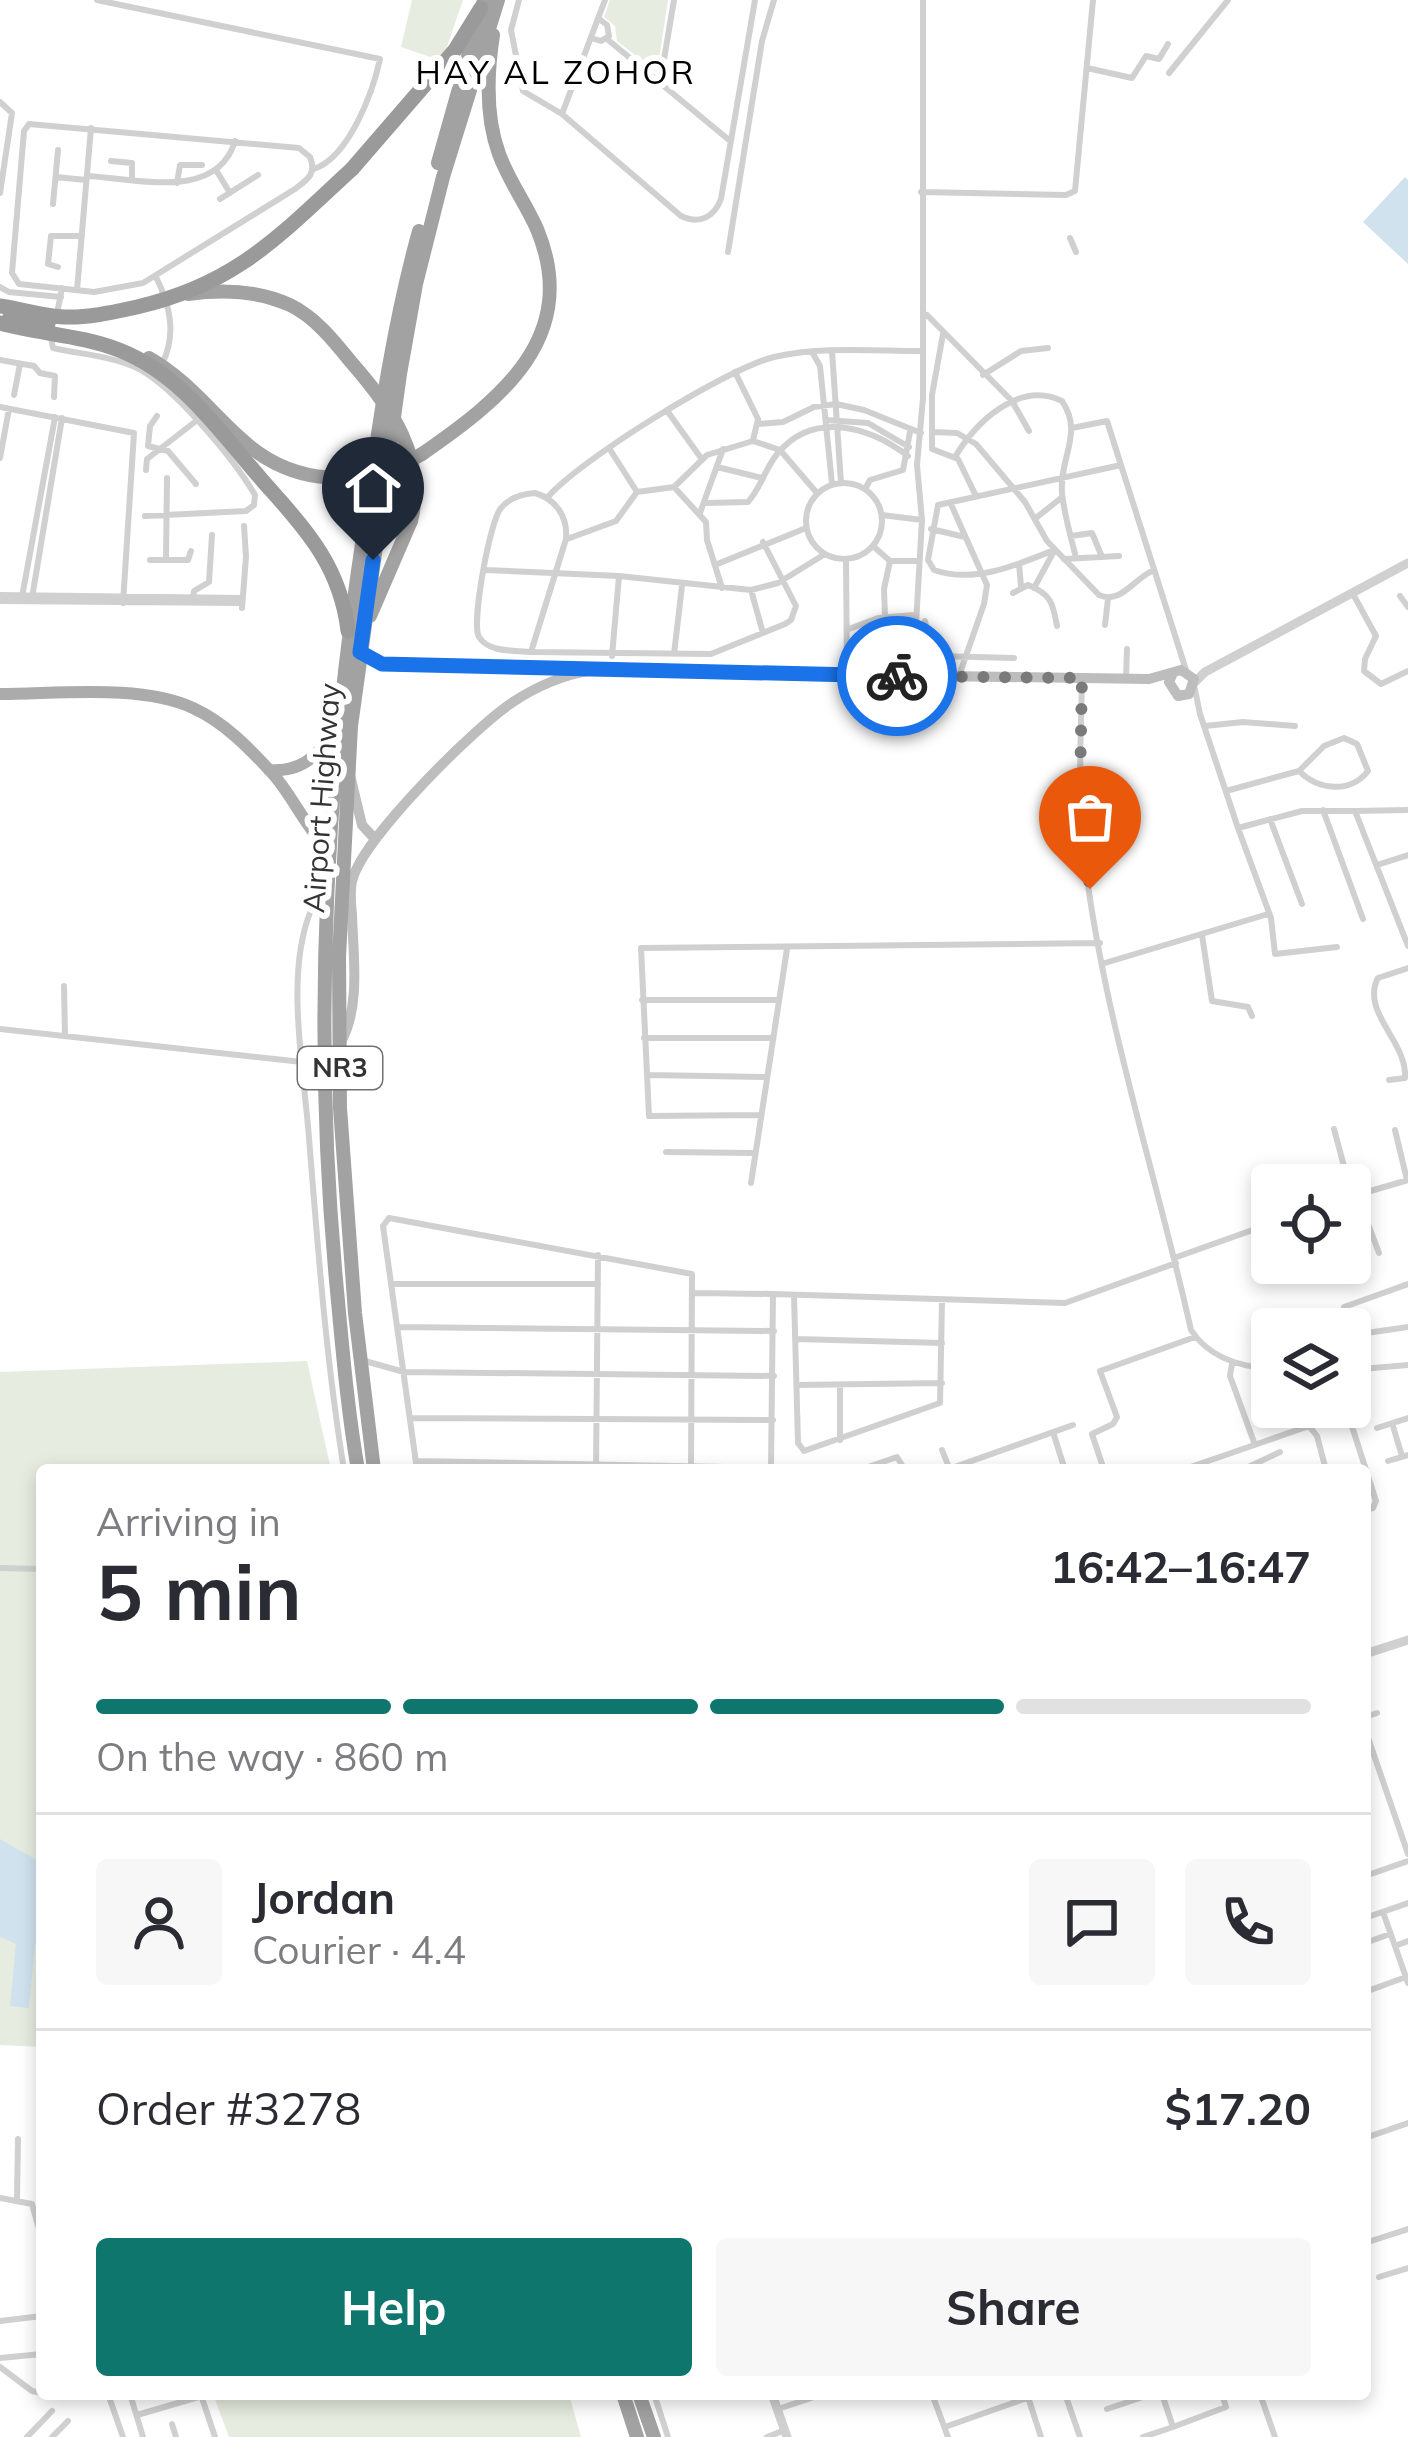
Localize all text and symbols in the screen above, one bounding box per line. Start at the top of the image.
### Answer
district label: HAY AL ZOHOR [415,51,697,92]
pin [322,437,424,560]
icon: home [340,455,406,521]
courier [837,616,957,736]
icon: bike [864,643,930,709]
street label: Airport Highway [294,682,348,914]
pin [1039,766,1141,889]
icon: bag [1057,784,1123,850]
road number: NR3 [298,1047,382,1089]
map controls [1251,1164,1371,1428]
button: locate [1251,1164,1371,1284]
button: layers [1251,1308,1371,1428]
text: Arriving in [96,1497,281,1546]
text: 16:42–16:47 [1050,1538,1311,1594]
text: 5 min [96,1542,302,1640]
text: On the way · 860 m [96,1732,448,1781]
button: person [96,1859,222,1985]
button: chat [1029,1859,1155,1985]
button: phone [1185,1859,1311,1985]
text: Jordan [252,1869,395,1925]
text: Courier · 4.4 [252,1925,466,1974]
text: Order #3278 [96,2080,361,2136]
text: $17.20 [1165,2080,1311,2136]
button: Help [96,2238,692,2376]
button: Share [716,2238,1311,2376]

